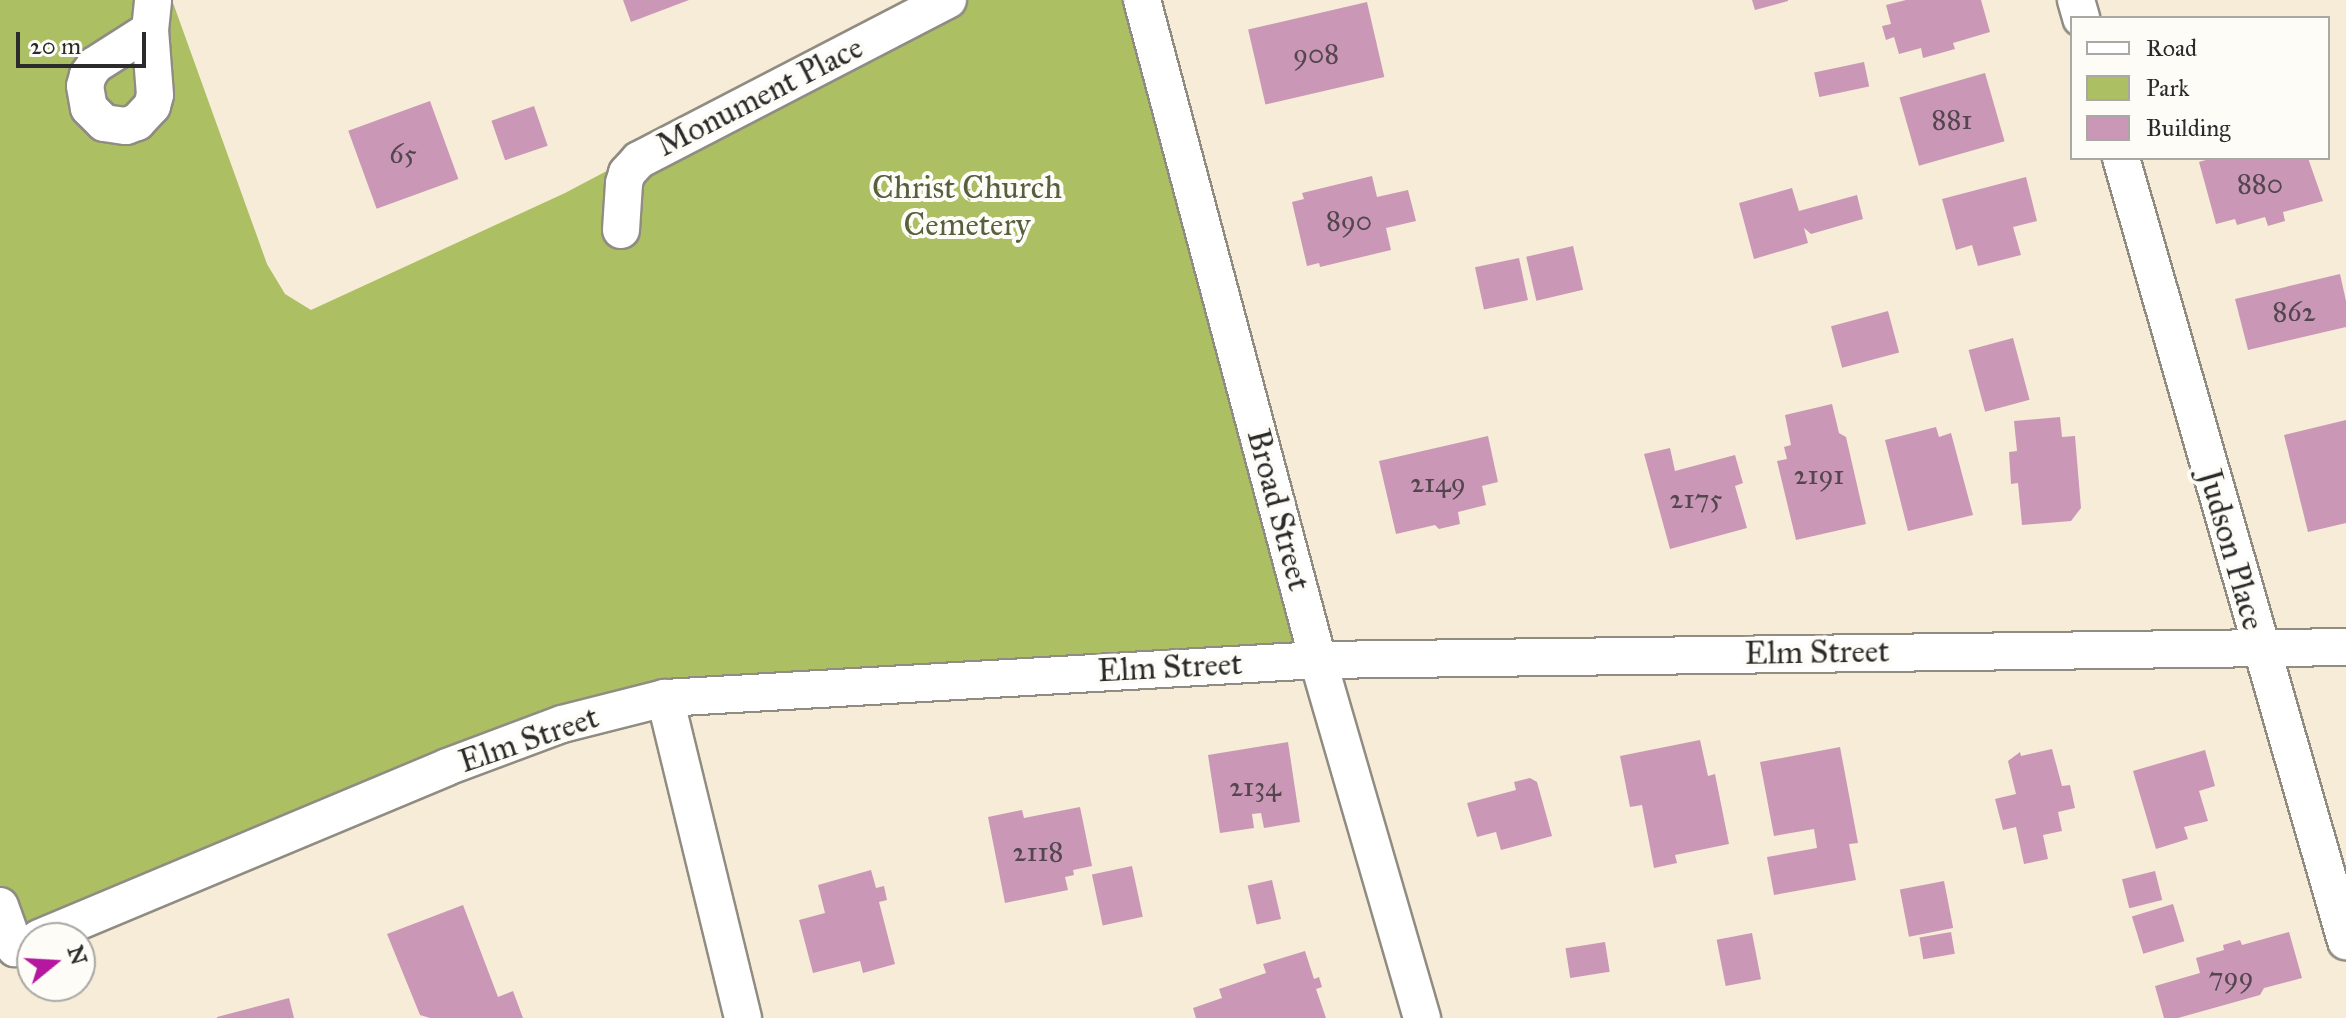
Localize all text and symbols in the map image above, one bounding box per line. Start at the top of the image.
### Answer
scale bar [20,16,150,66]
legend [2070,16,2330,160]
street label: Monument Place [651,29,869,165]
text: 20 m [30,31,81,61]
text: Road [2146,33,2197,63]
house number: 908 [1293,37,1339,71]
text: Park [2146,73,2189,103]
house number: 881 [1932,103,1972,137]
text: Building [2146,113,2231,143]
house number: 65 [389,137,417,171]
house number: 880 [2237,167,2283,201]
park label: Christ Church Cemetery [872,170,1062,245]
house number: 890 [1326,204,1372,238]
house number: 862 [2272,295,2316,329]
street label: Broad Street [1238,425,1318,595]
house number: 2191 [1794,458,1844,492]
street label: Judson Place [2190,465,2272,635]
house number: 2149 [1410,466,1466,500]
house number: 2175 [1670,482,1722,516]
street label: Elm Street [1744,633,1890,673]
street label: Elm Street [1097,645,1243,691]
street label: Elm Street [454,698,604,782]
house number: 2134 [1229,770,1281,804]
house number: 2118 [1013,835,1063,869]
north arrow [16,922,96,1002]
text: N [62,942,93,968]
house number: 799 [2208,960,2254,994]

